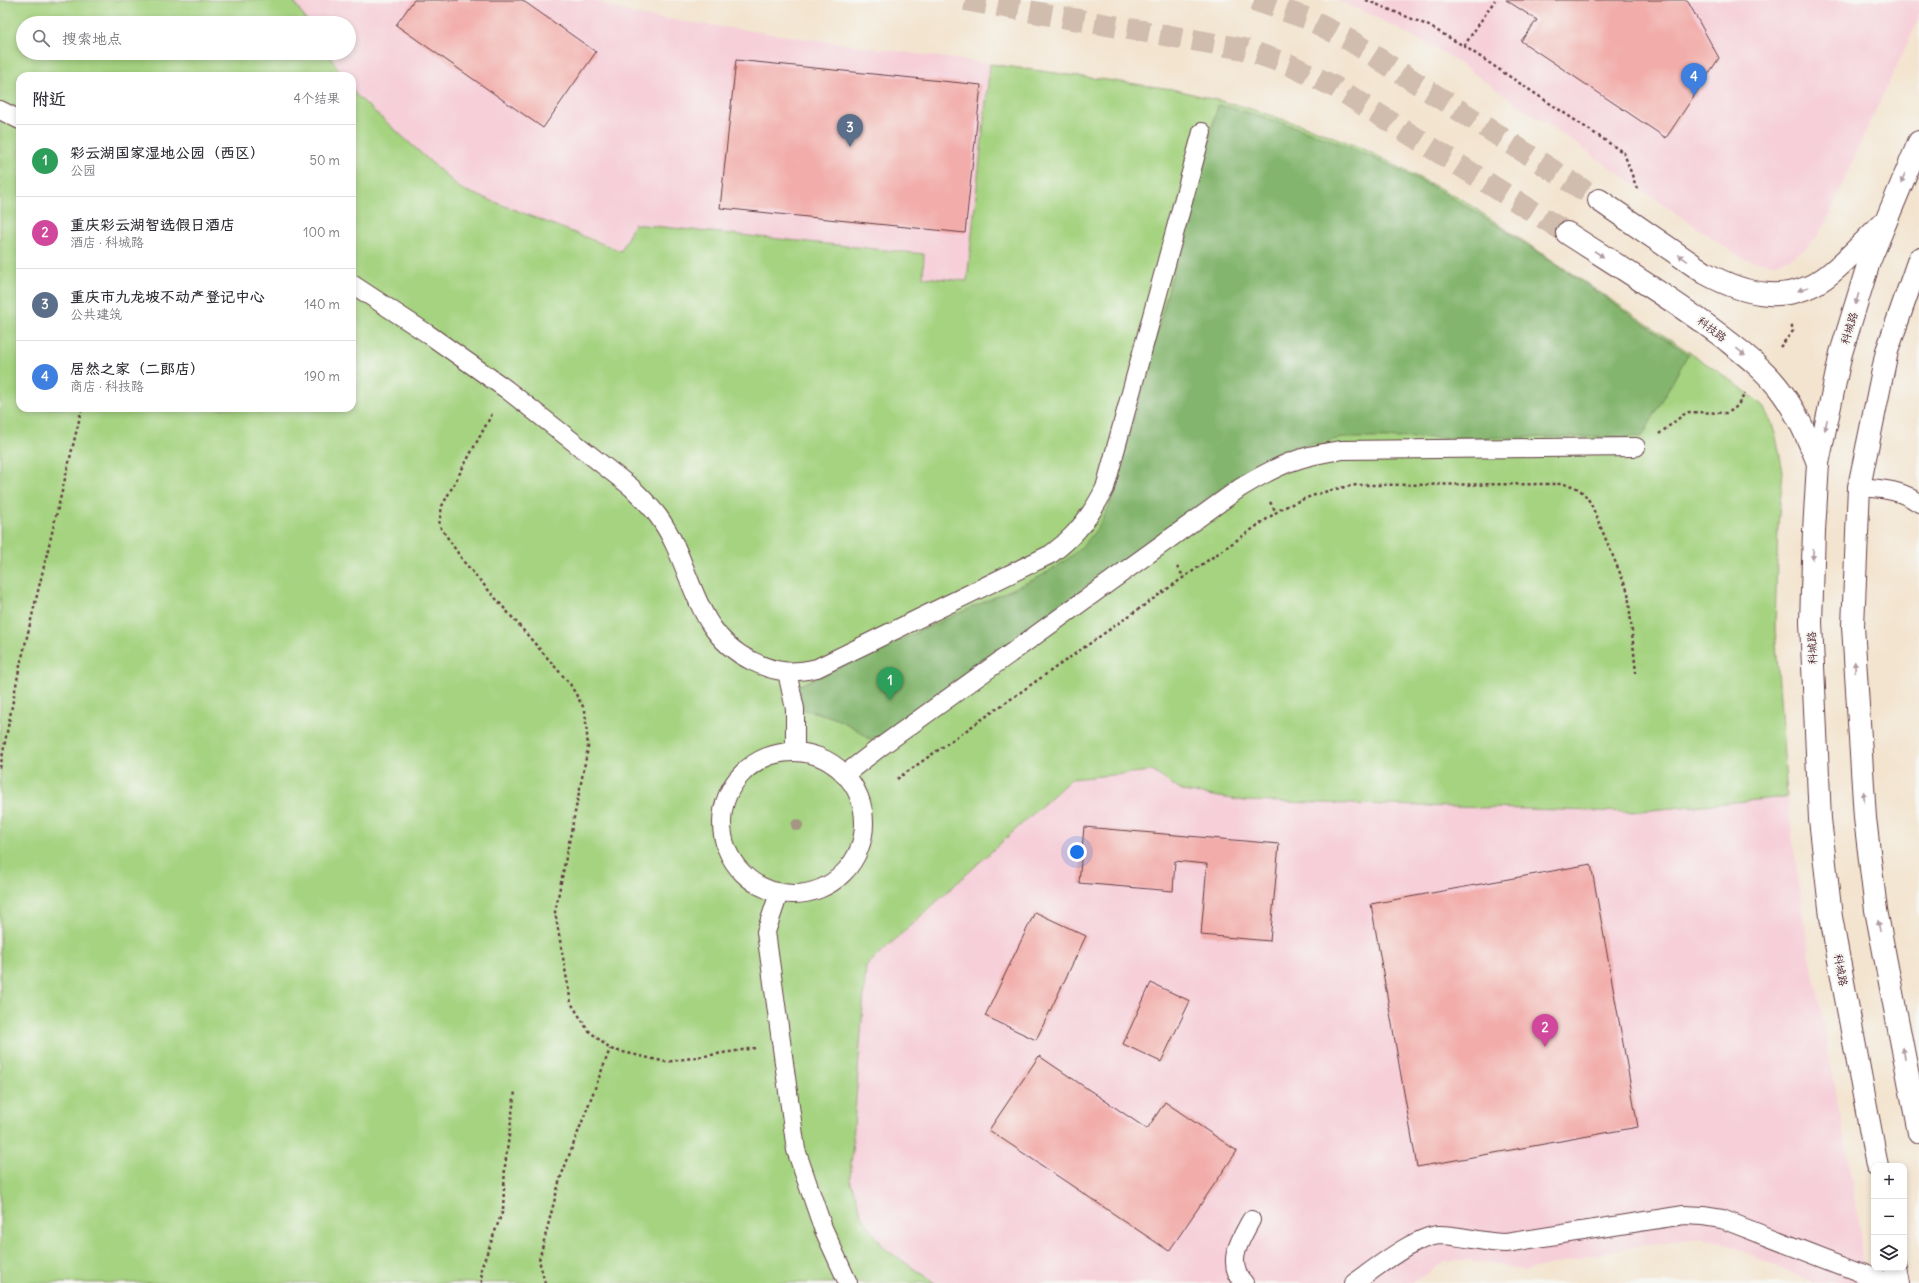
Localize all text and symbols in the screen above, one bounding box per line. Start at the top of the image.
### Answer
search box [16,16,356,60]
icon: search [30,27,52,49]
text: 搜索地点 [62,29,122,48]
pin: 4 [1681,63,1707,96]
text: 附近 [32,88,66,110]
text: 4个结果 [293,90,340,107]
pin: 3 [837,114,863,147]
text: 彩云湖国家湿地公园（西区） [70,143,265,162]
text: 1 [42,152,48,169]
text: 50 m [309,152,340,169]
text: 公园 [70,162,96,179]
one-way arrow [1900,172,1906,184]
text: 重庆彩云湖智选假日酒店 [70,215,235,234]
text: 2 [41,224,49,241]
text: 100 m [303,224,340,241]
text: 酒店 · 科城路 [70,234,144,251]
one-way arrow [1594,250,1604,258]
one-way arrow [1678,254,1688,262]
one-way arrow [1797,286,1809,292]
text: 重庆市九龙坡不动产登记中心 [70,287,265,306]
one-way arrow [1854,294,1860,306]
text: 3 [41,296,49,313]
text: 140 m [304,296,340,313]
text: 公共建筑 [70,306,122,323]
street label: 科城路 [1837,310,1861,346]
street label: 科技路 [1695,313,1729,345]
one-way arrow [1735,347,1746,356]
text: 居然之家（二郎店） [70,359,205,378]
text: 4 [41,368,49,385]
text: 190 m [304,368,340,385]
text: 商店 · 科技路 [70,378,144,395]
one-way arrow [1822,419,1828,431]
one-way arrow [1810,548,1817,560]
street label: 科城路 [1804,631,1820,665]
one-way arrow [1852,661,1859,673]
pin: 1 [877,667,903,700]
one-way arrow [1860,791,1867,803]
your location [1067,842,1087,862]
one-way arrow [1876,920,1882,932]
street label: 科城路 [1831,953,1851,987]
pin: 2 [1532,1014,1558,1047]
one-way arrow [1900,1047,1906,1060]
map controls [1871,1163,1907,1271]
button: + [1871,1163,1907,1199]
button: − [1871,1199,1907,1235]
button: layers [1871,1235,1907,1271]

